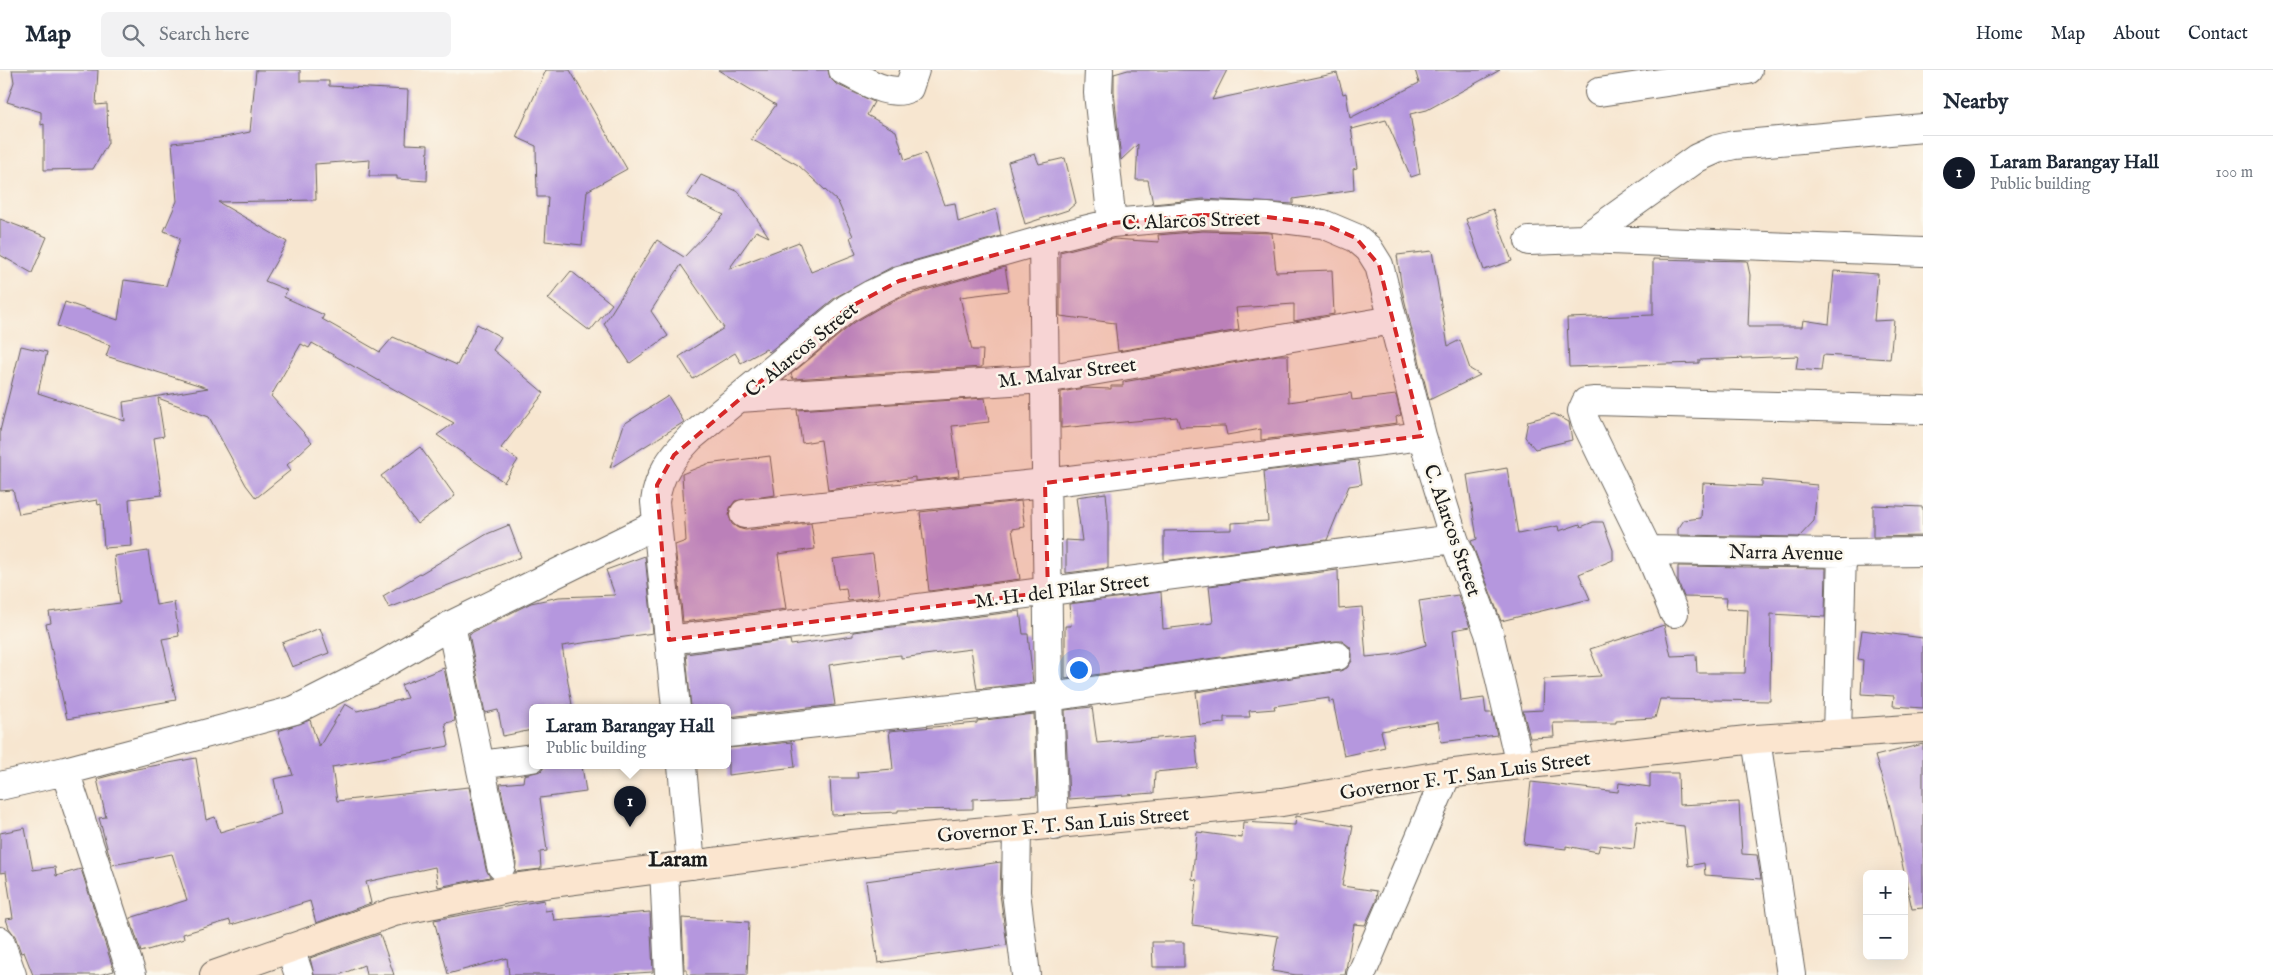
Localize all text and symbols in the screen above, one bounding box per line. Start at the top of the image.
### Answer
search box [101,12,451,57]
text: Map [25,19,71,50]
icon: search [119,21,147,49]
text: Search here [159,23,250,47]
text: Home [1976,23,2023,46]
text: Map [2051,23,2085,46]
text: About [2113,23,2160,46]
text: Contact [2188,23,2248,46]
text: Nearby [1943,89,2008,116]
text: Laram Barangay Hall [1990,151,2159,175]
text: 1 [1956,163,1962,183]
text: 100 m [2216,163,2253,183]
text: Public building [1990,175,2090,195]
street label: C. Alarcos Street [1122,207,1261,236]
street label: C. Alarcos Street [740,297,864,403]
street label: M. Malvar Street [997,353,1138,394]
street label: C. Alarcos Street [1417,461,1486,600]
street label: Narra Avenue [1729,540,1843,567]
street label: M. H. del Pilar Street [974,568,1151,615]
your location [1066,657,1092,683]
popup [529,704,731,769]
text: Laram Barangay Hall [546,715,714,739]
text: Public building [546,739,646,759]
street label: Governor F. T. San Luis Street [1338,747,1592,806]
pin: 1 [614,786,646,827]
street label: Governor F. T. San Luis Street [936,802,1190,849]
district label: Laram [648,846,708,874]
map controls [1863,870,1908,960]
button: + [1863,870,1908,915]
button: − [1863,915,1908,960]

